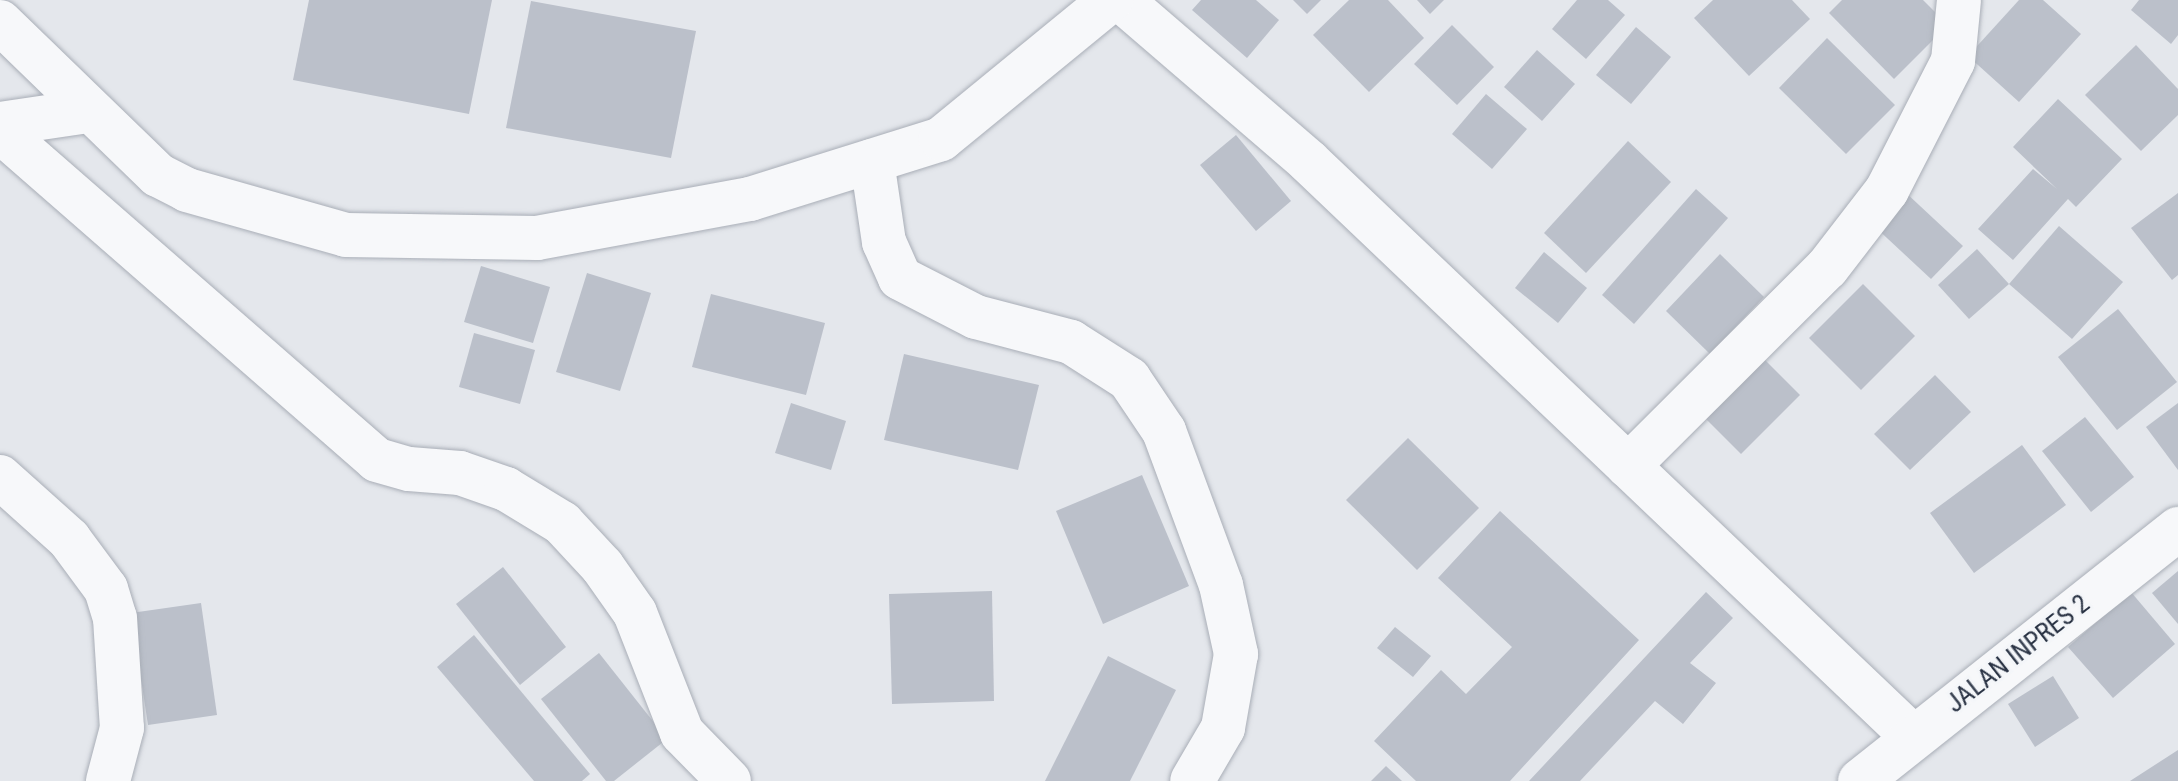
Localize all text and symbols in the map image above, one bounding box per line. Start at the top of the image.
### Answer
street label: JALAN INPRES 2 [1940,588,2096,720]

